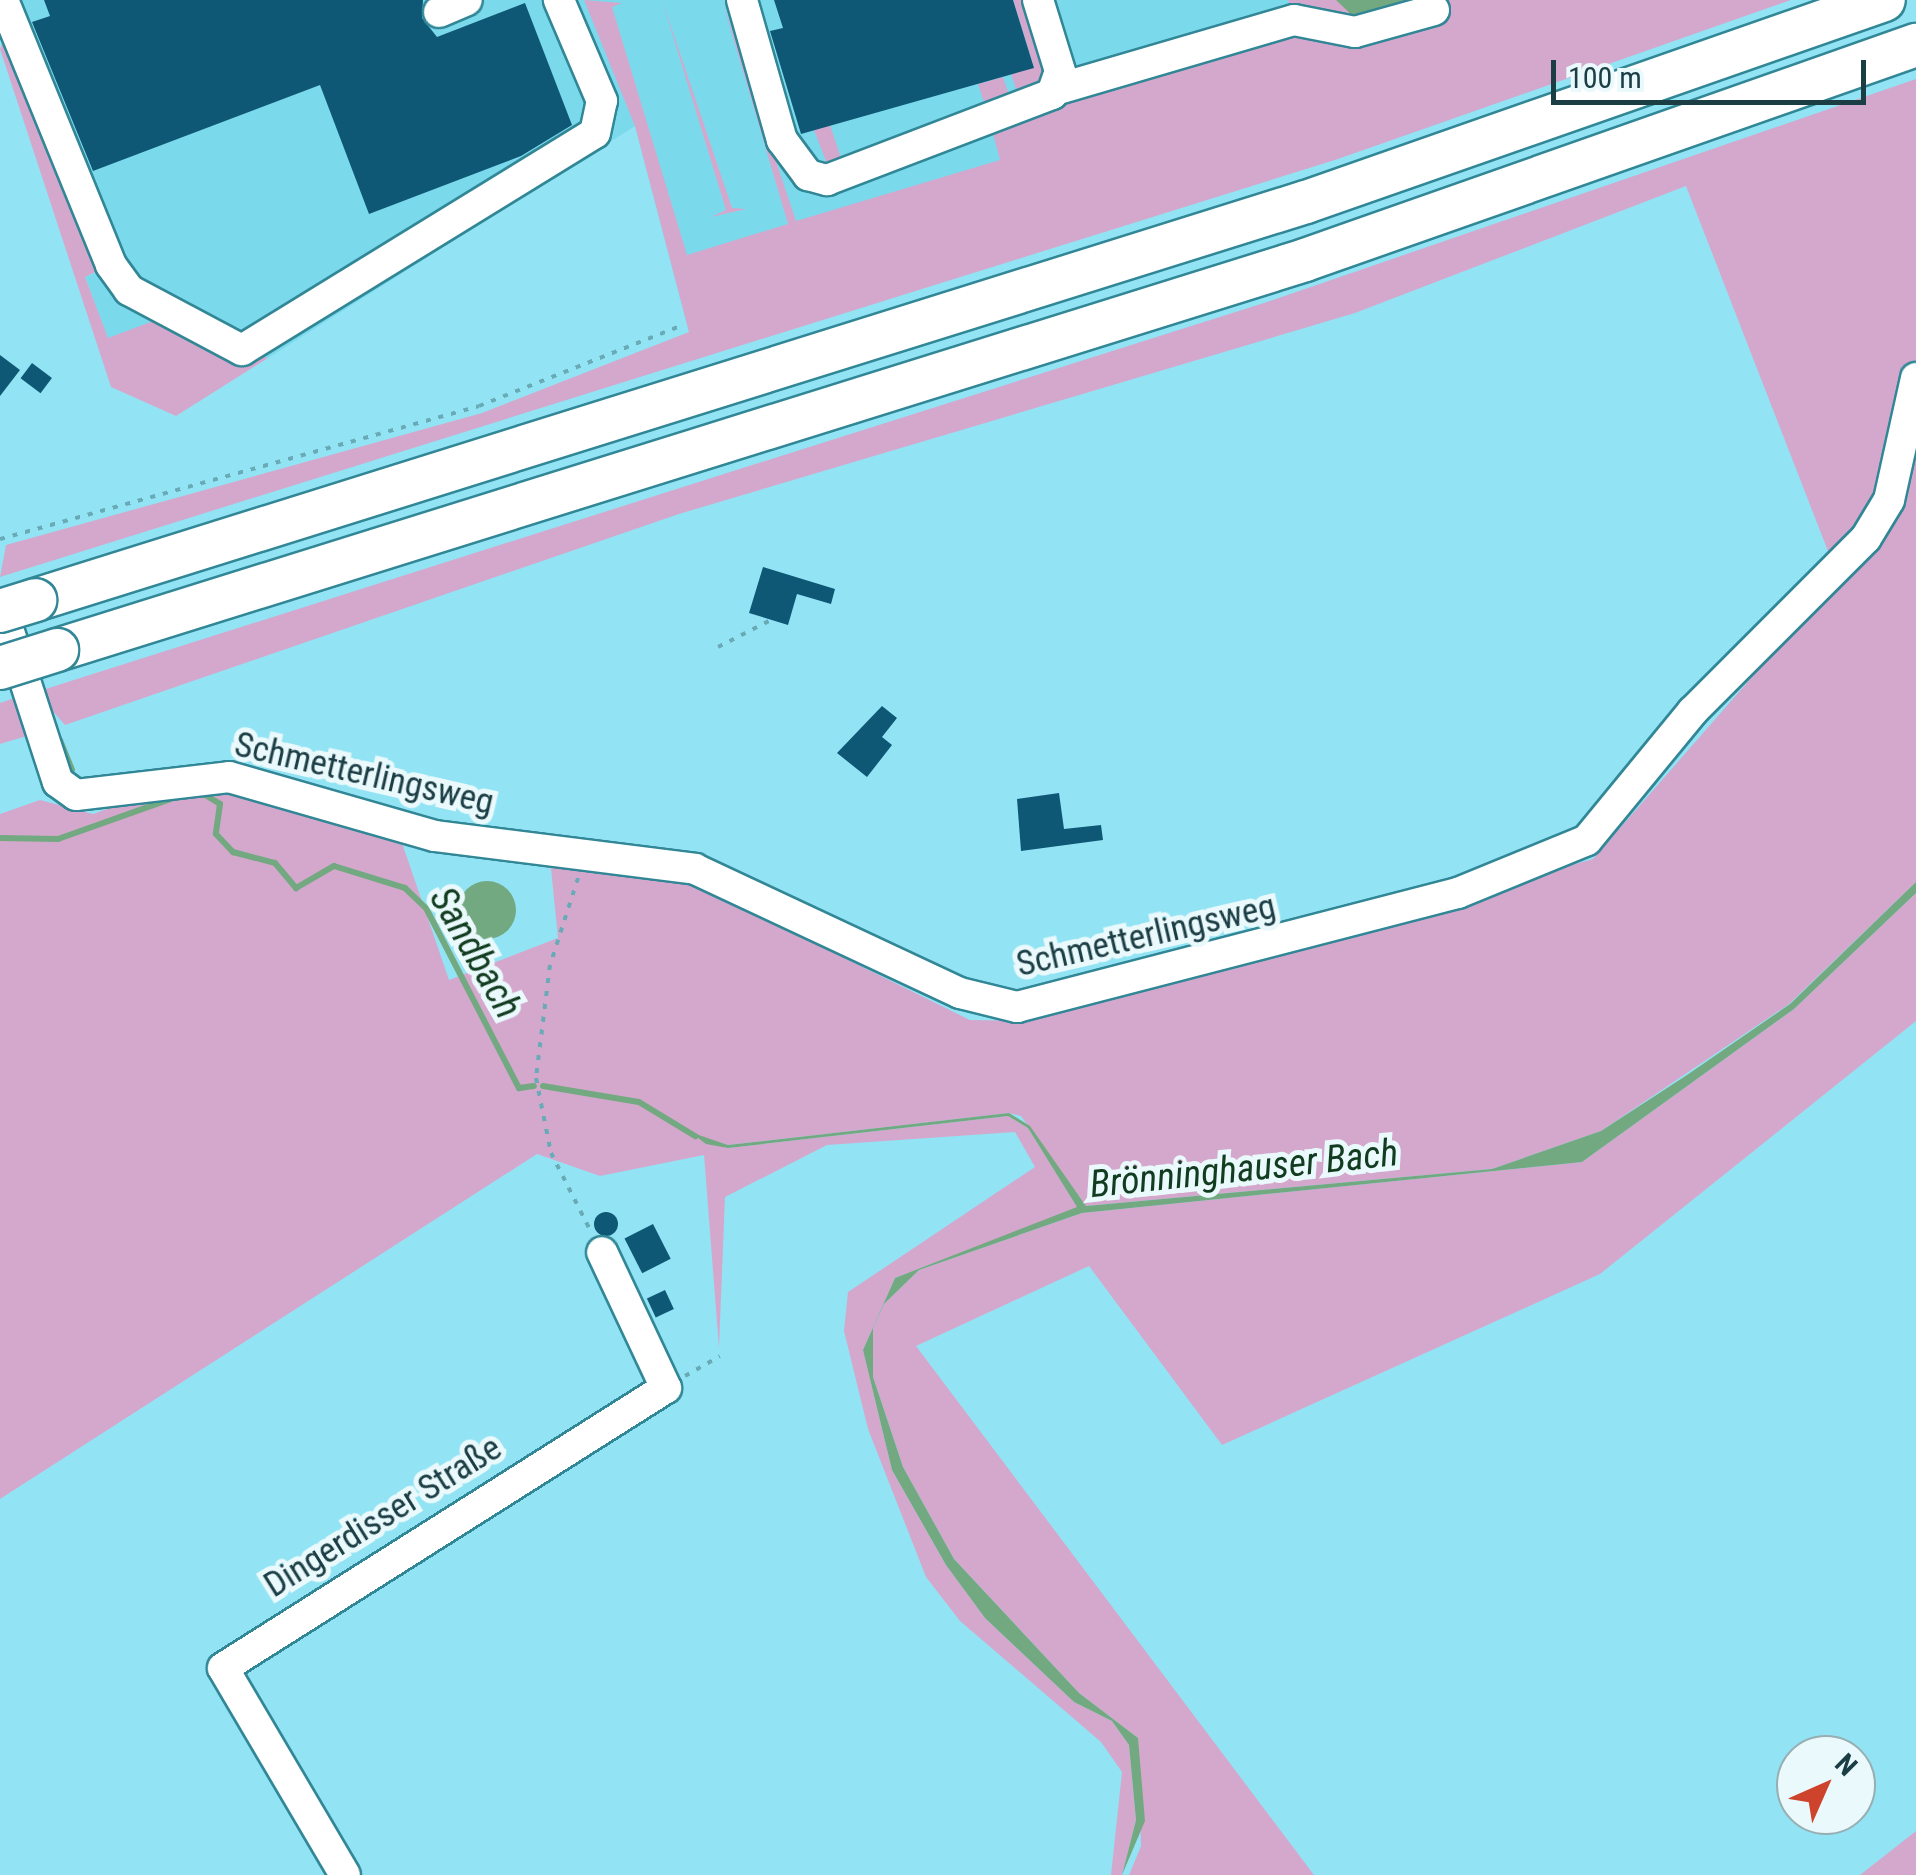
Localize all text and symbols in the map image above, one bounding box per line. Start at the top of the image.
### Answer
scale bar [1556,40,1871,102]
text: 100 m [1568,60,1642,95]
street label: Schmetterlingsweg [230,724,498,824]
water label: Sandbach [419,879,531,1027]
street label: Schmetterlingsweg [1012,886,1280,986]
water label: Brönninghauser Bach [1088,1130,1400,1208]
street label: Dingerdisser Straße [257,1427,509,1607]
north arrow [1776,1735,1876,1835]
text: N [1828,1747,1864,1783]

